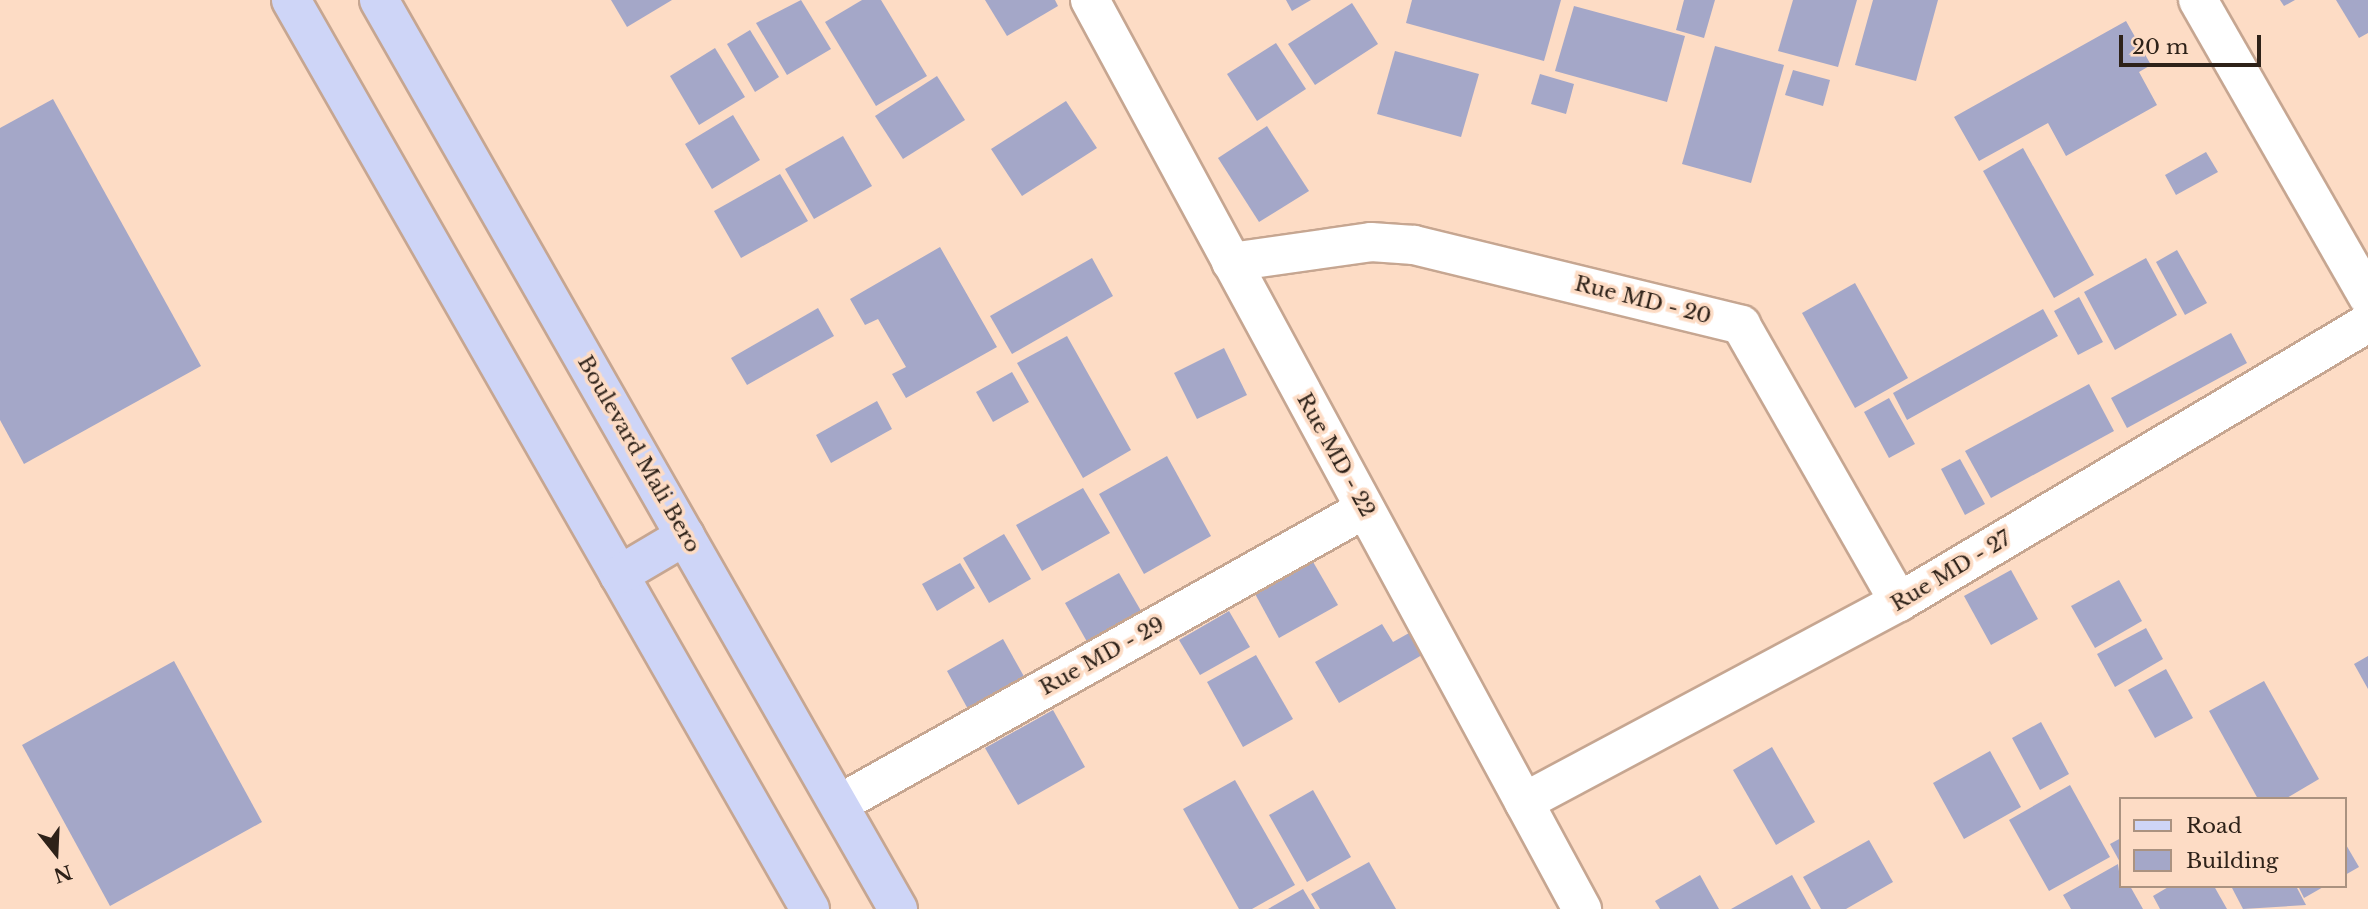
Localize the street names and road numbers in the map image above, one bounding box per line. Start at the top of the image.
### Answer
street label: Rue MD - 20 [1572,271,1714,329]
street label: Boulevard Mali Bero [572,351,706,557]
street label: Rue MD - 22 [1292,389,1380,521]
street label: Rue MD - 27 [1886,525,2016,617]
street label: Rue MD - 29 [1035,611,1169,701]

